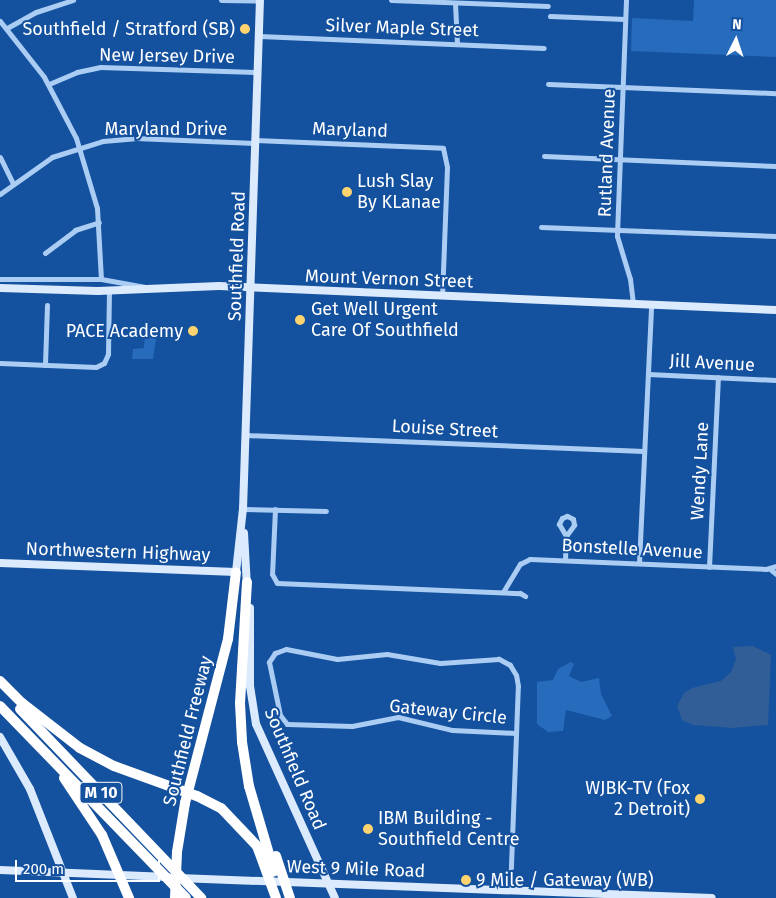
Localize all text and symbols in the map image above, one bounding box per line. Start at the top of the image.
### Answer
street label: Silver Maple Street [325,15,479,41]
north arrow [711,15,761,65]
text: N [732,16,742,33]
place label: Southfield / Stratford (SB) [23,18,235,40]
marker: Southfield / Stratford (SB) [239,23,251,35]
street label: New Jersey Drive [99,44,235,68]
street label: Rutland Avenue [594,88,620,218]
street label: Maryland Drive [105,118,227,140]
street label: Maryland [312,118,388,142]
place label: Lush Slay By KLanae [357,171,441,213]
marker: Lush Slay By KLanae [341,186,353,198]
street label: Southfield Road [224,191,250,321]
street label: Mount Vernon Street [305,265,473,293]
place label: Get Well Urgent Care Of Southfield [311,299,459,342]
marker: Get Well Urgent Care Of Southfield [293,313,307,327]
place label: PACE Academy [66,320,183,342]
marker: PACE Academy [187,325,199,337]
street label: Jill Avenue [669,350,755,376]
street label: Louise Street [391,415,499,443]
street label: Wendy Lane [687,421,713,521]
street label: Bonstelle Avenue [561,535,703,563]
street label: Northwestern Highway [25,538,211,566]
street label: Southfield Freeway [159,654,217,808]
street label: Gateway Circle [388,695,508,729]
street label: Southfield Road [260,705,330,833]
place label: WJBK-TV (Fox 2 Detroit) [585,778,690,821]
road number: M 10 [78,780,124,806]
marker: WJBK-TV (Fox 2 Detroit) [694,793,706,805]
place label: IBM Building - Southfield Centre [378,808,520,851]
marker: IBM Building - Southfield Centre [362,823,374,835]
scale bar [18,850,162,882]
street label: West 9 Mile Road [286,856,426,882]
text: 200 m [23,860,64,878]
place label: 9 Mile / Gateway (WB) [476,869,654,891]
marker: 9 Mile / Gateway (WB) [460,874,472,886]

